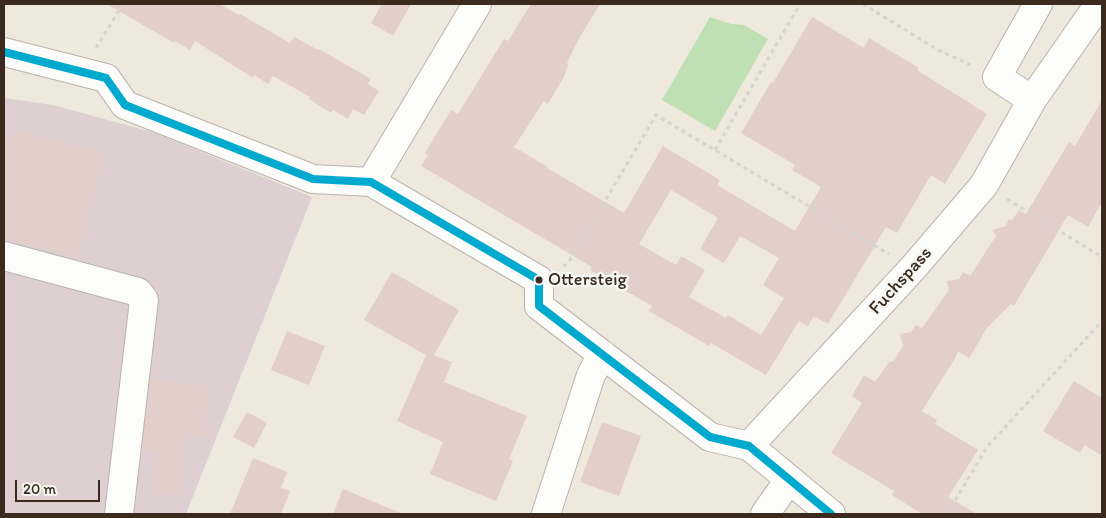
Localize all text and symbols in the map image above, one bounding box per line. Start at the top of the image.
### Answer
street label: Fuchspass [865,242,937,320]
place label: Ottersteig [548,269,627,291]
marker: Ottersteig [534,275,544,285]
scale bar [18,470,102,502]
text: 20 m [23,480,56,498]

